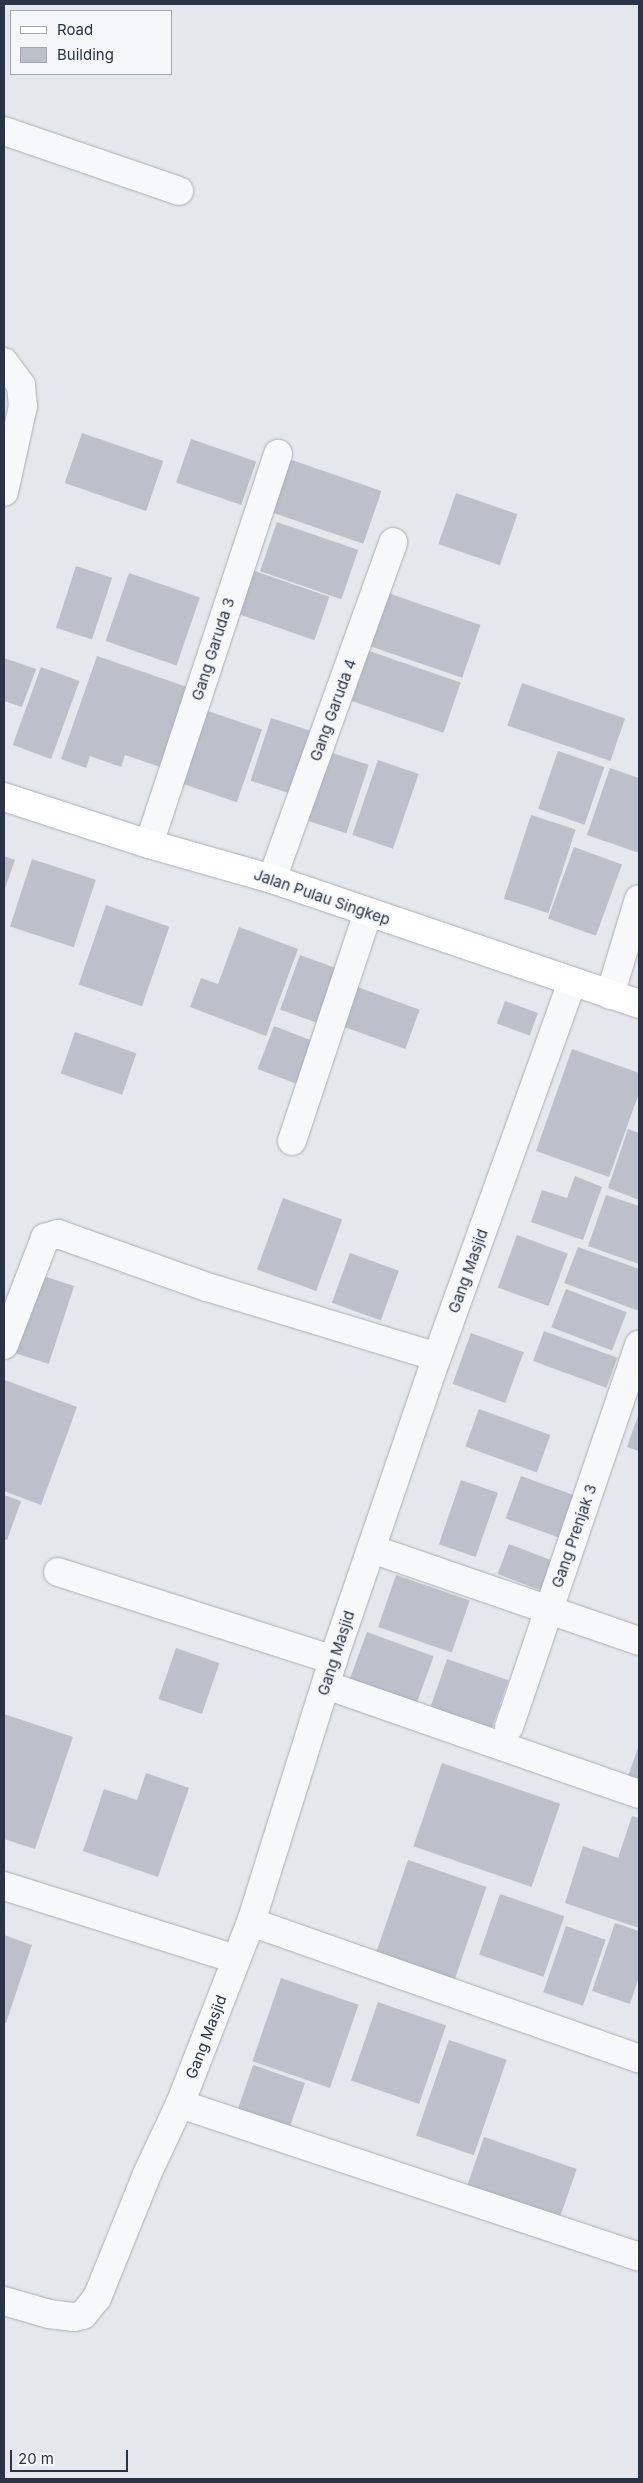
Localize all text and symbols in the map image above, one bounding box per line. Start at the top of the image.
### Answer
legend [10,10,172,75]
text: Road [57,20,93,39]
text: Building [57,45,114,64]
street label: Gang Garuda 3 [188,595,238,703]
street label: Gang Garuda 4 [306,656,360,764]
street label: Jalan Pulau Singkep [252,865,392,929]
street label: Gang Masjid [444,1226,492,1316]
street label: Gang Prenjak 3 [548,1482,600,1590]
street label: Gang Masjid [314,1608,358,1698]
street label: Gang Masjid [182,1993,230,2081]
scale bar [12,2440,130,2472]
text: 20 m [18,2449,54,2468]

